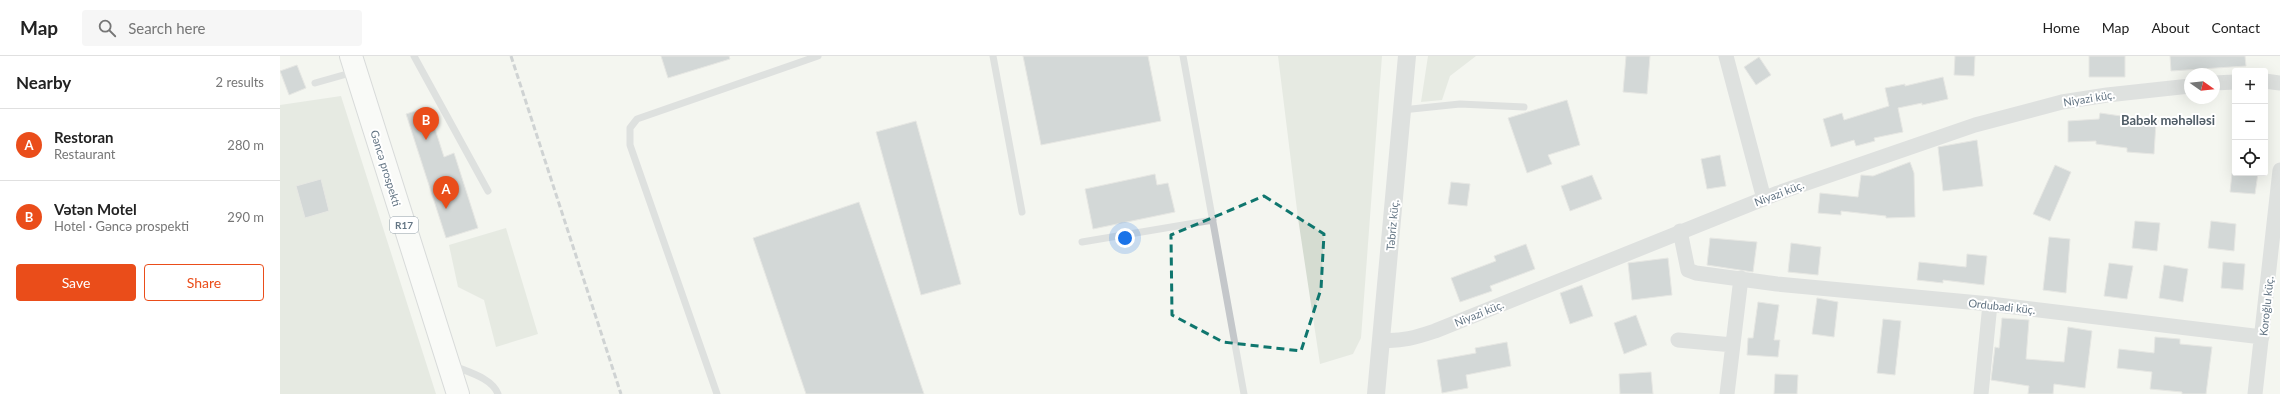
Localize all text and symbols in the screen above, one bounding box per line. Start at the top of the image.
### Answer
search box [82,10,362,46]
text: Map [20,16,58,39]
icon: search [96,17,118,39]
text: Search here [128,19,206,37]
text: Home [2042,19,2080,36]
text: Map [2102,19,2129,36]
text: About [2151,19,2189,36]
text: Contact [2211,19,2260,36]
north arrow [2184,68,2220,104]
map controls [2232,68,2268,176]
button: + [2232,68,2268,104]
text: Nearby [16,72,71,93]
text: 2 results [216,74,264,90]
street label: Niyazi küç. [2062,88,2116,108]
button: − [2232,104,2268,140]
pin: B [413,107,439,140]
district label: Babək məhəlləsi [2121,112,2215,128]
text: Restoran [54,128,113,146]
street label: Gəncə prospekti [368,128,404,208]
text: A [24,137,34,153]
text: 280 m [227,137,264,153]
button: locate [2232,140,2268,176]
text: Restaurant [54,146,116,162]
pin: A [433,176,459,209]
street label: Niyazi küç. [1752,178,1806,208]
street label: Təbriz küç. [1383,199,1401,251]
text: Vətən Motel [54,200,137,218]
text: B [25,209,33,225]
text: 290 m [227,209,264,225]
road number: R17 [390,217,418,233]
text: Hotel · Gəncə prospekti [54,218,189,234]
your location [1115,228,1135,248]
button: Save [16,264,136,301]
button: Share [144,264,264,301]
street label: Koroğlu küç. [2256,276,2276,336]
street label: Ordubadi küç. [1968,296,2036,316]
street label: Niyazi küç. [1452,297,1506,329]

